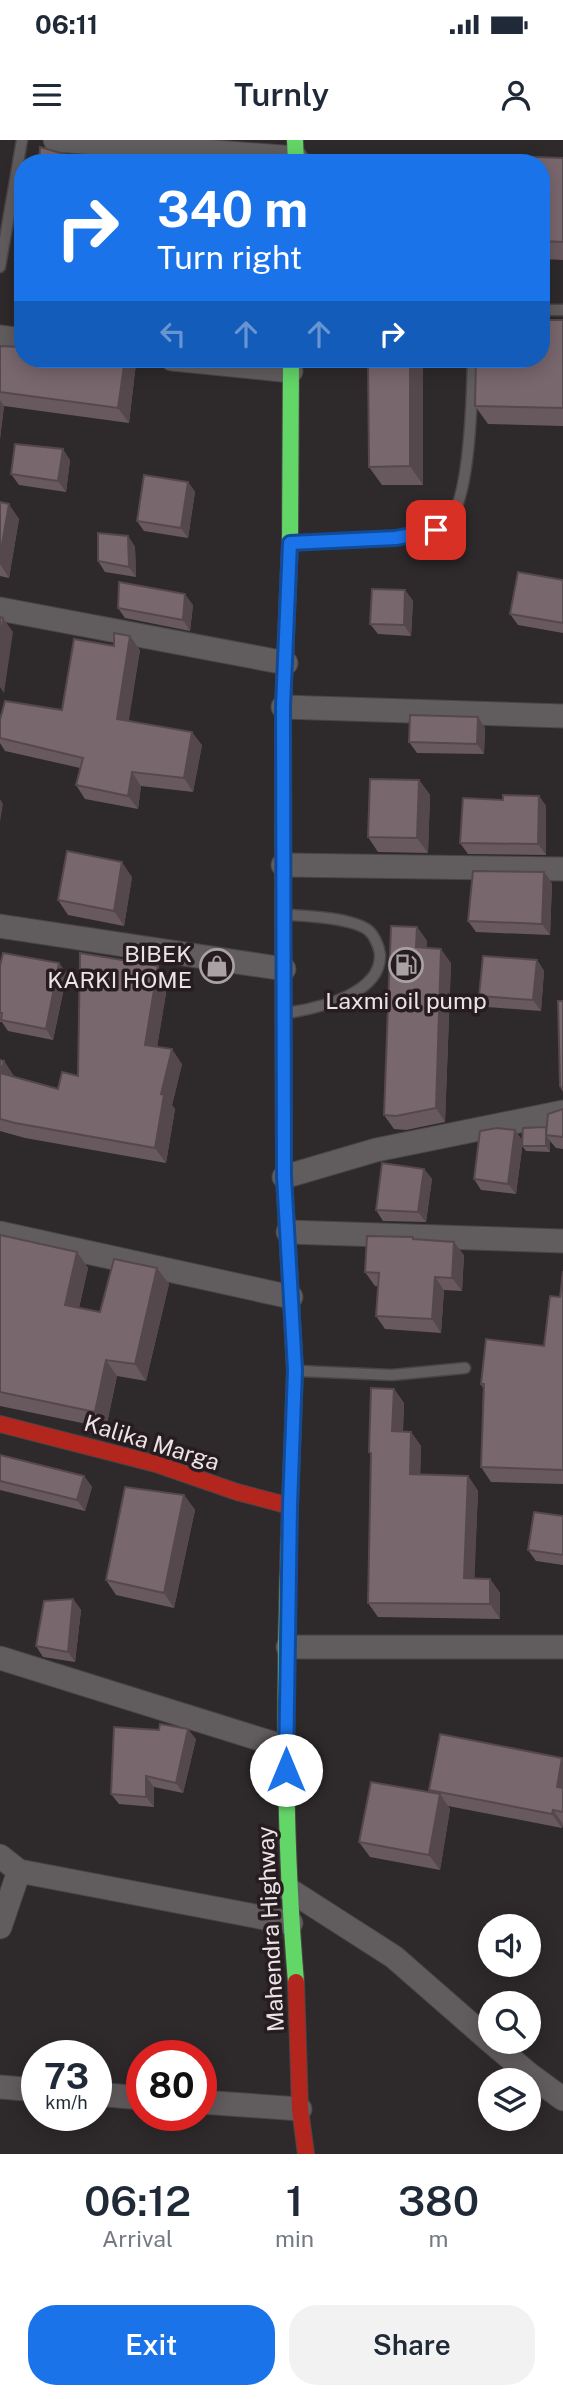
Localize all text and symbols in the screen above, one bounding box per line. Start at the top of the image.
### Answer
text: 06:11 [35,9,98,40]
icon: menu [28,76,66,114]
text: Turnly [234,76,329,113]
icon: person [497,76,535,114]
text: 340 m [157,180,308,238]
icon: right [42,182,133,273]
text: Turn right [157,239,302,276]
icon: left [154,315,192,353]
icon: ahead [227,315,265,353]
icon: ahead [300,315,338,353]
icon: right [373,315,411,353]
pin [406,500,466,560]
icon: arrive [417,511,455,549]
place label: BIBEK KARKI HOME [47,940,192,993]
fuel station icon: Laxmi oil pump [387,946,425,984]
shop icon: BIBEK KARKI HOME [198,947,236,985]
place label: Laxmi oil pump [325,987,487,1014]
street label: Kalika Marga [81,1409,223,1475]
position arrow [249,1733,323,1807]
street label: Mahendra Highway [251,1825,289,2033]
map controls [478,1914,541,2131]
button: sound [478,1914,541,1977]
button: search [478,1991,541,2054]
speed limit sign: 80 [126,2040,217,2131]
text: 73 [44,2056,89,2097]
button: layers [478,2068,541,2131]
text: km/h [45,2092,88,2113]
text: 06:12 [84,2176,191,2225]
text: 1 [286,2176,303,2225]
text: 380 [398,2176,479,2225]
text: Arrival [102,2225,173,2252]
text: min [275,2225,314,2252]
text: m [429,2225,449,2252]
button: Exit [28,2305,275,2385]
button: Share [289,2305,535,2385]

